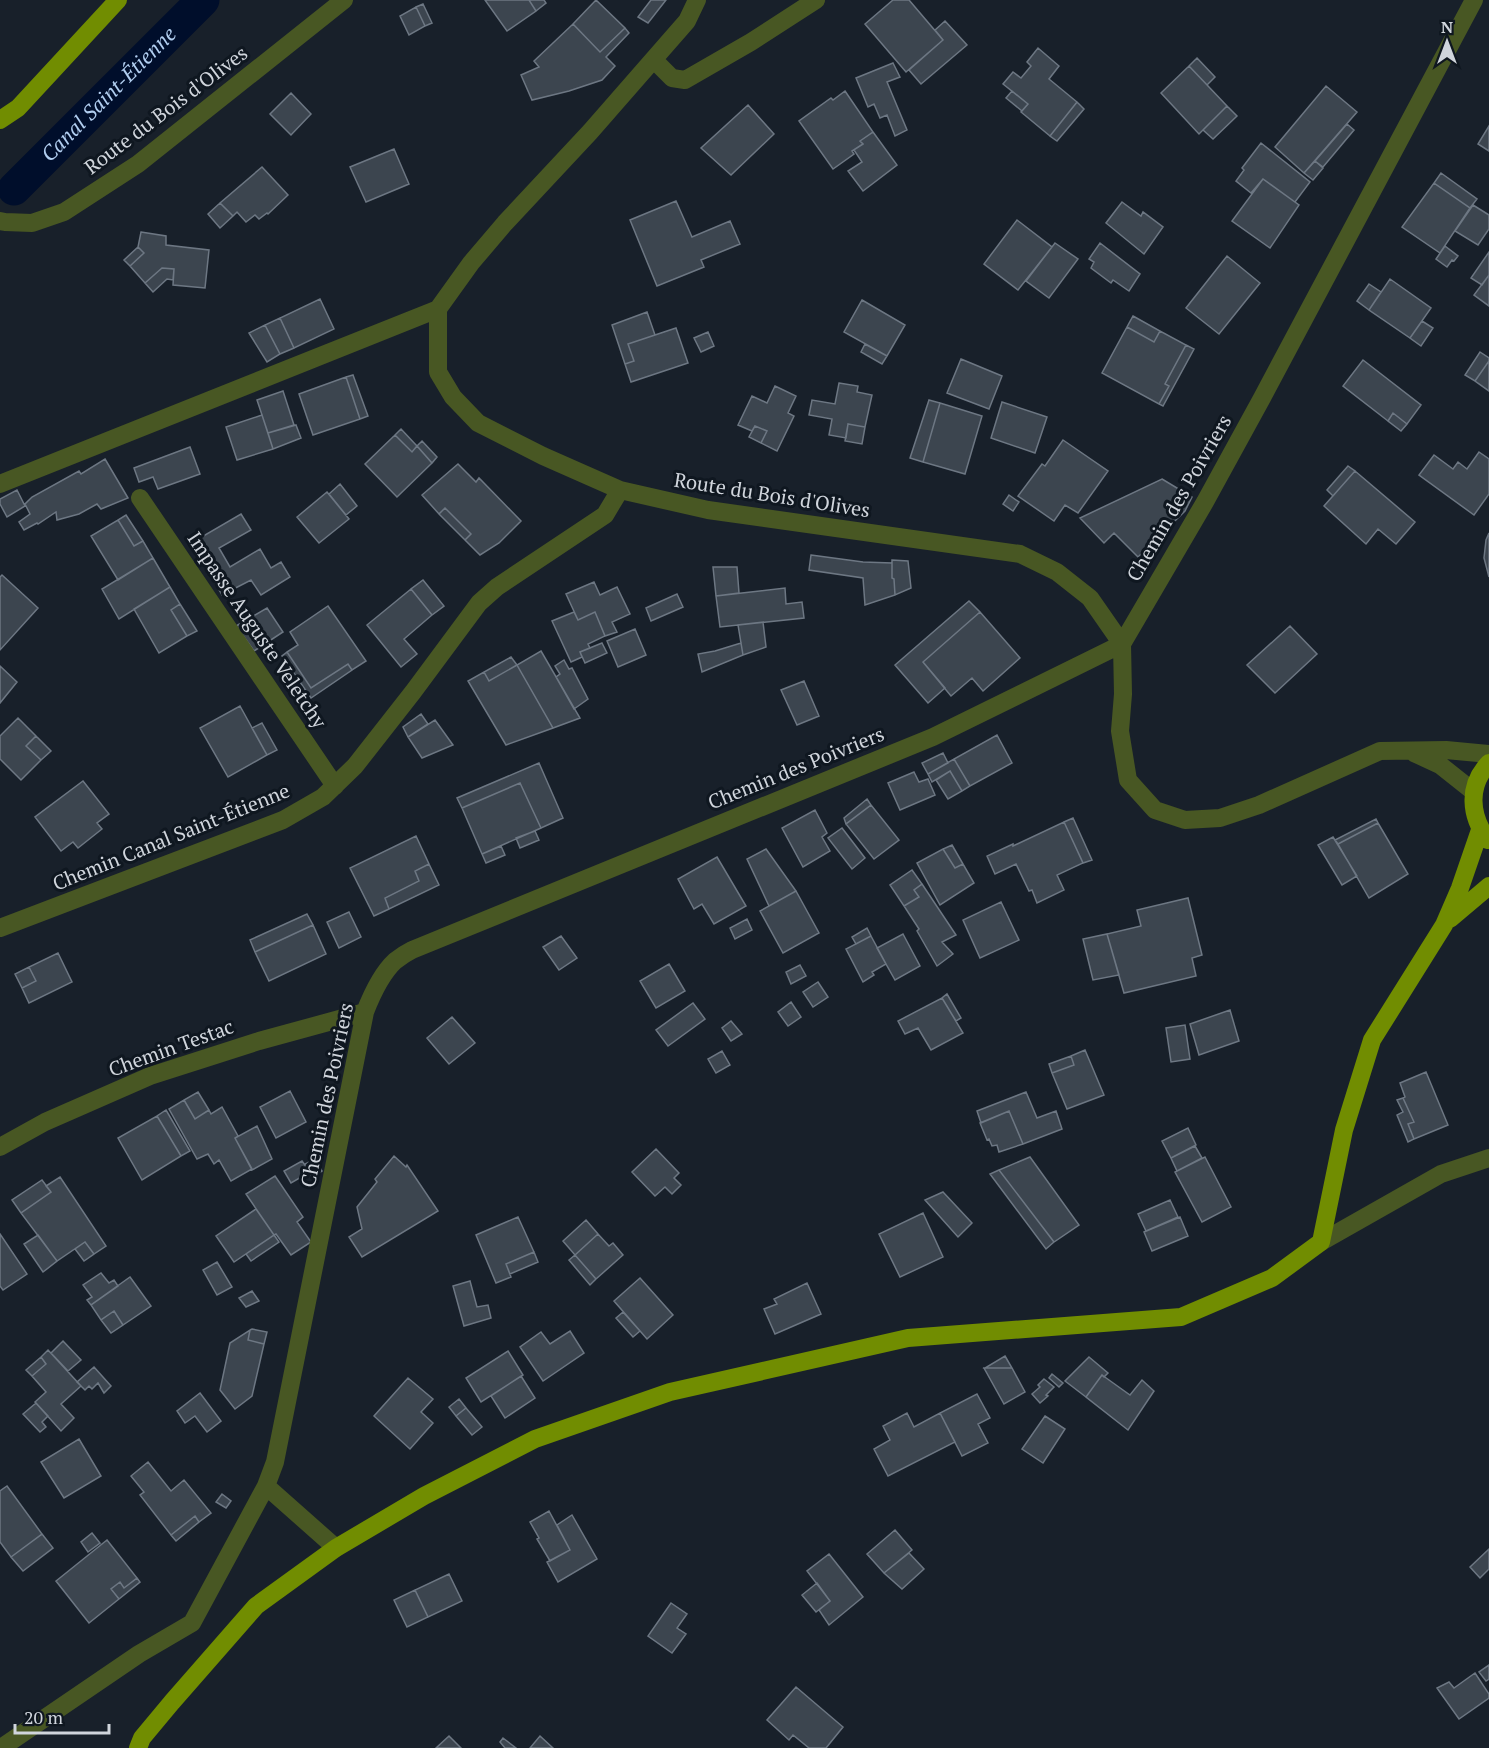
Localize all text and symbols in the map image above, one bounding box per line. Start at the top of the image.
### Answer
north arrow [1417,12,1477,72]
text: N [1441,16,1453,38]
water label: Canal Saint-Étienne [34,20,182,167]
street label: Route du Bois d'Olives [79,39,253,180]
street label: Chemin des Poivriers [1120,410,1237,586]
street label: Route du Bois d'Olives [672,466,872,523]
street label: Impasse Auguste Veletchy [181,526,334,734]
street label: Chemin des Poivriers [704,720,888,815]
street label: Chemin Canal Saint-Étienne [48,777,293,897]
street label: Chemin des Poivriers [294,1000,359,1190]
street label: Chemin Testac [104,1012,237,1083]
scale bar [15,1697,110,1735]
text: 20 m [24,1705,64,1729]

